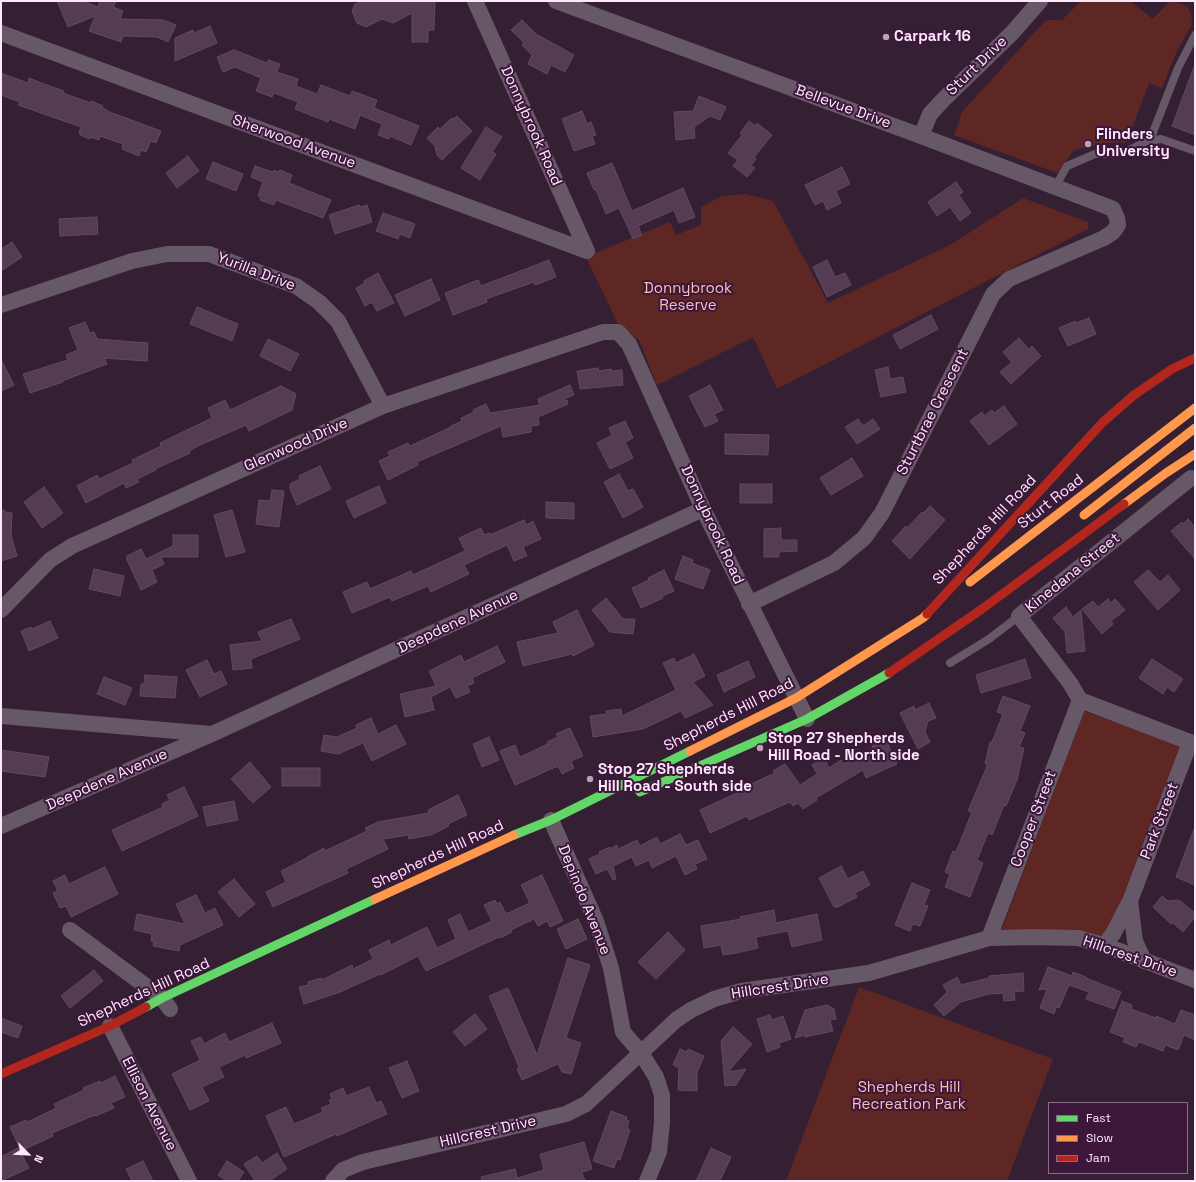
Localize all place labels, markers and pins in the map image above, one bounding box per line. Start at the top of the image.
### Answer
place label: Carpark 16 [894,28,971,46]
marker: Carpark 16 [881,32,891,42]
place label: Flinders University [1096,126,1170,161]
marker: Flinders University [1083,139,1093,149]
place label: Stop 27 Shepherds Hill Road - North side [768,730,920,765]
marker: Stop 27 Shepherds Hill Road - North side [755,743,765,753]
place label: Stop 27 Shepherds Hill Road - South side [598,761,752,796]
marker: Stop 27 Shepherds Hill Road - South side [585,774,595,784]

